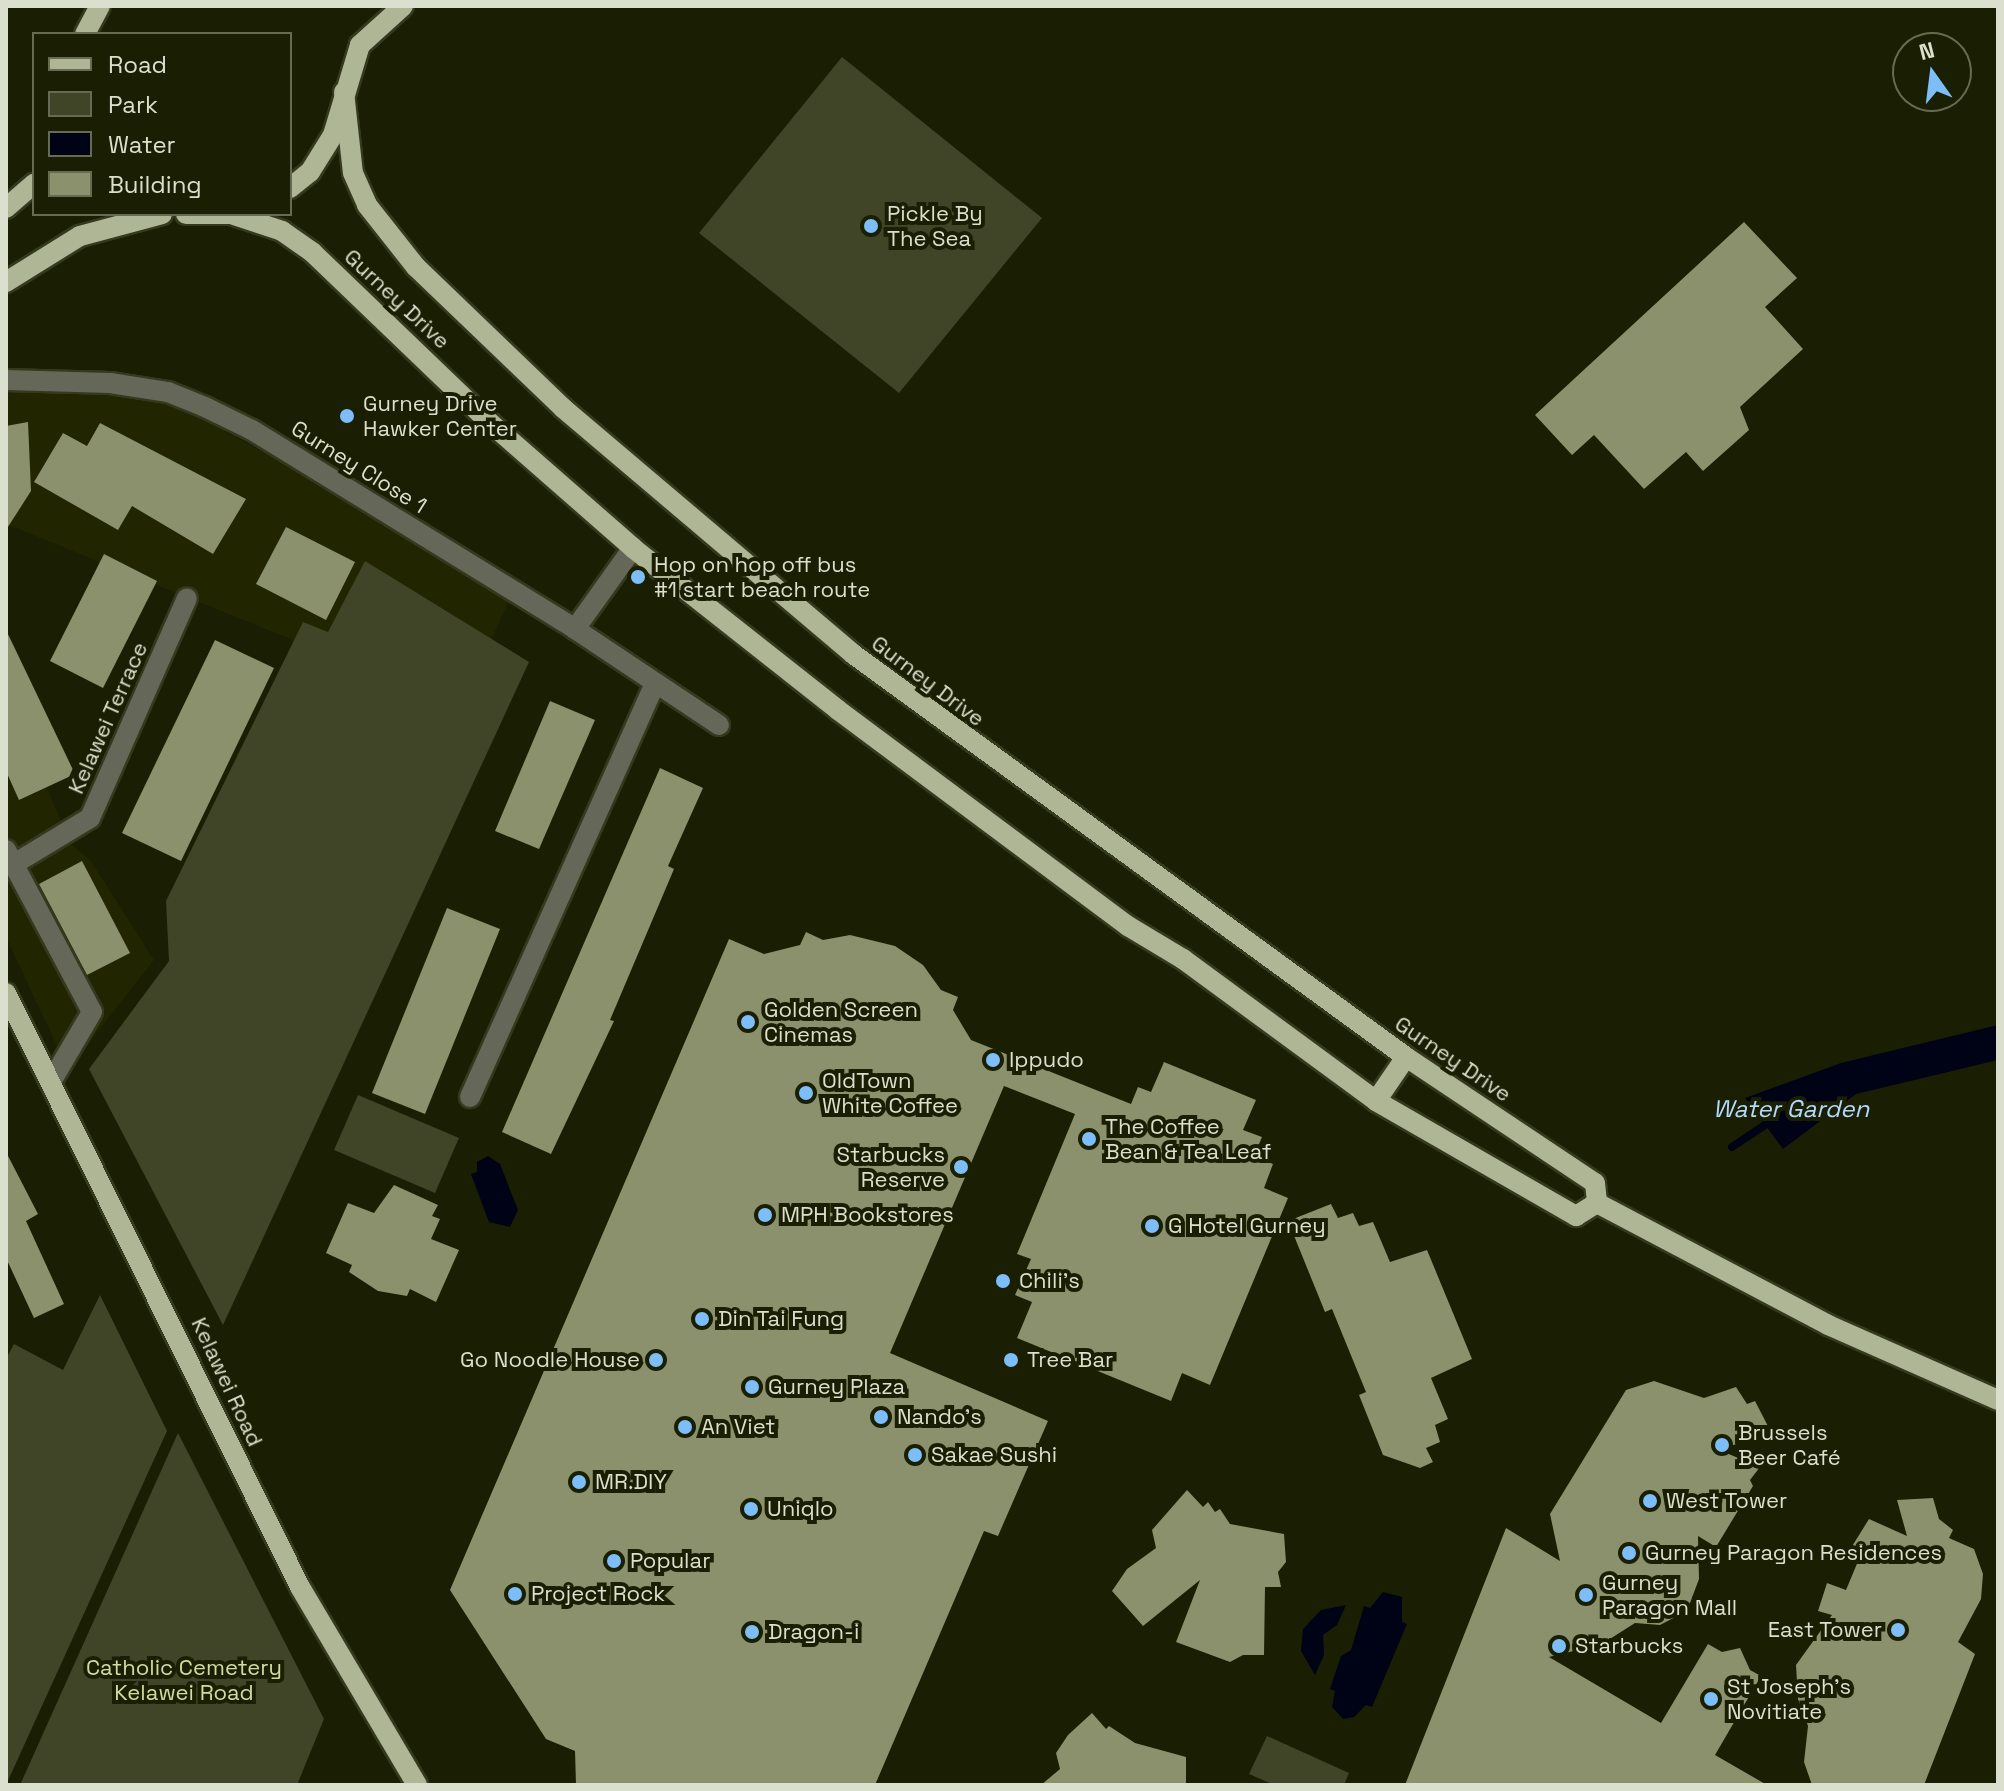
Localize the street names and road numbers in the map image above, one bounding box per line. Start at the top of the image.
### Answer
street label: Gurney Drive [339,243,455,355]
street label: Gurney Close 1 [287,415,431,519]
street label: Gurney Drive [866,630,990,732]
street label: Kelawei Terrace [63,638,153,798]
street label: Gurney Drive [1390,1010,1516,1108]
street label: Kelawei Road [186,1313,268,1451]

